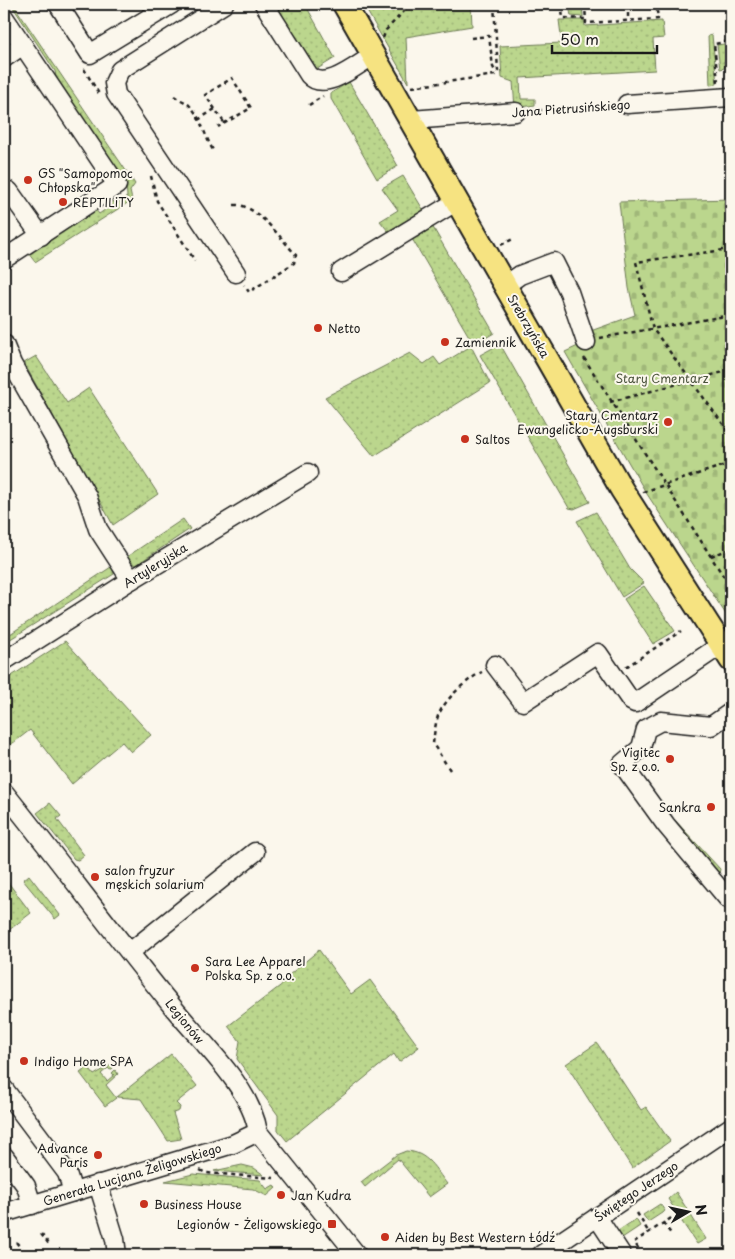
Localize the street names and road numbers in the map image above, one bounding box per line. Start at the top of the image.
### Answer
street label: Jana Pietrusińskiego [511,95,631,121]
street label: Srebrzyńska [504,291,555,362]
street label: Artyleryjska [119,538,191,592]
street label: Legionów [161,995,209,1048]
street label: Generała Lucjana Żeligowskiego [41,1138,224,1210]
street label: Świętego Jerzego [591,1156,682,1226]

